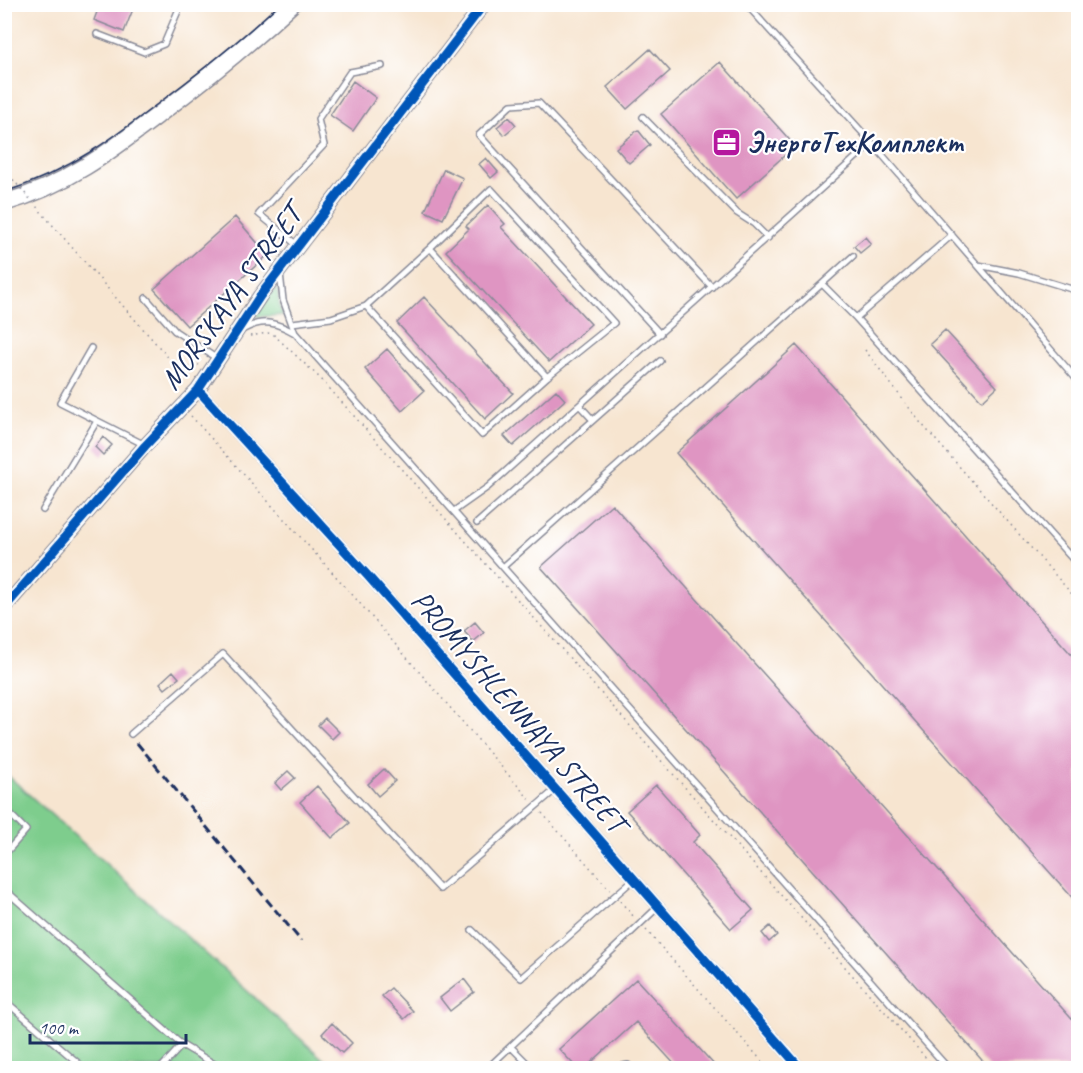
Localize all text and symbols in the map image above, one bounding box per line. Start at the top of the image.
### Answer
place label: ЭнергоТехКомплект [747,123,965,161]
office icon: ЭнергоТехКомплект [710,126,742,158]
street label: MORSKAYA STREET [151,191,315,397]
street label: PROMYSHLENNAYA STREET [403,582,639,846]
scale bar [30,1007,186,1045]
text: 100 m [39,1017,80,1039]

